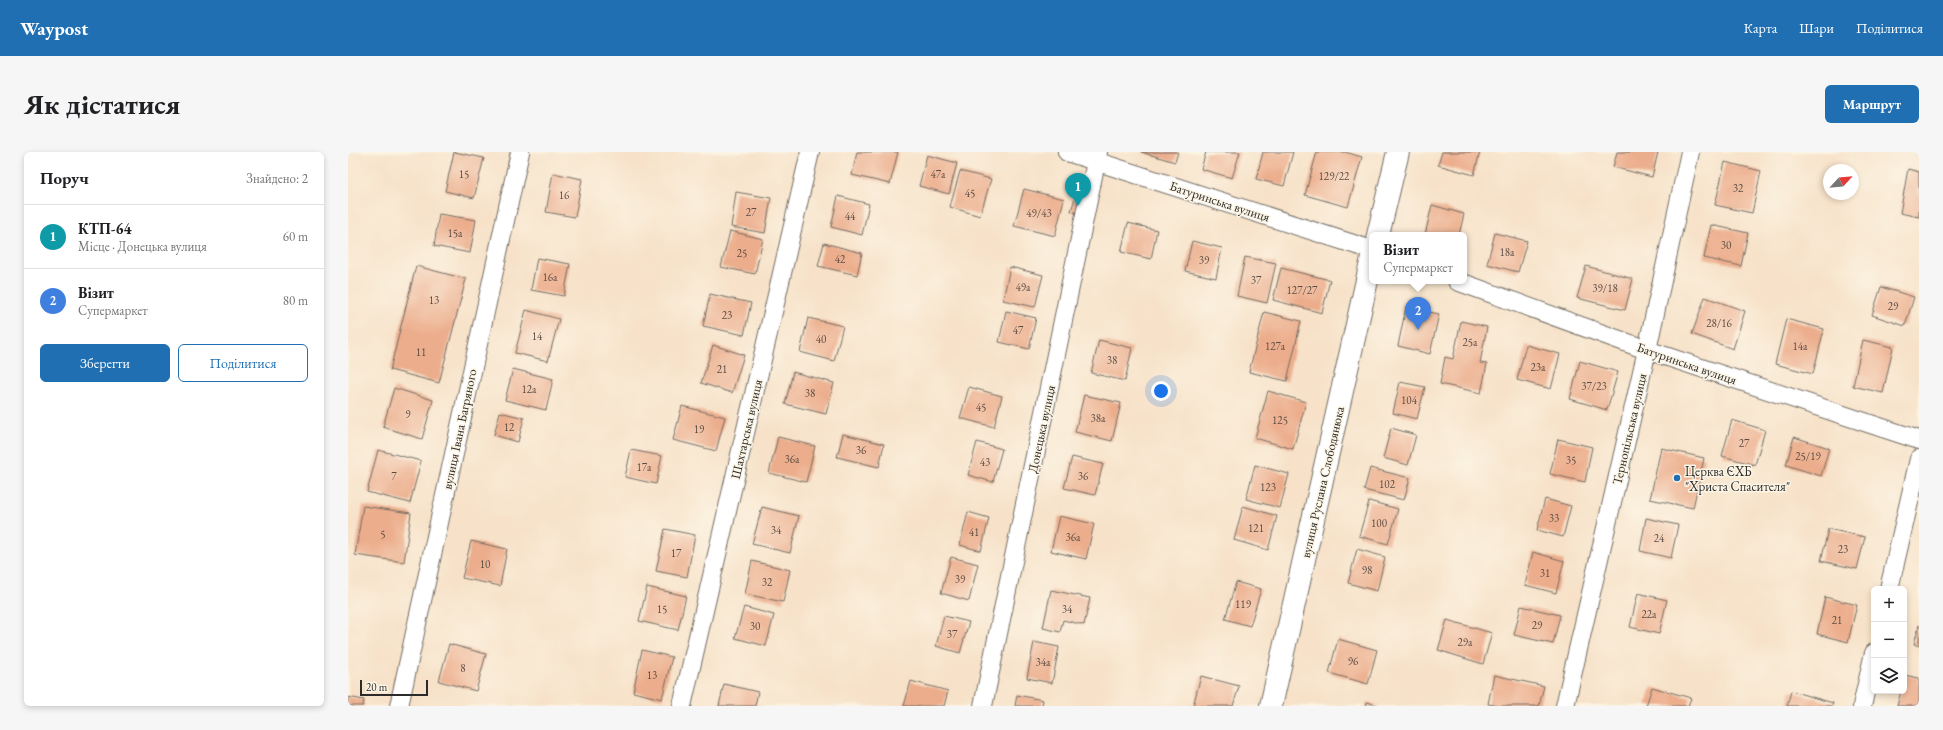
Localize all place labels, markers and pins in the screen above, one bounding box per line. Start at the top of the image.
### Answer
pin: 1 [1065,173,1091,206]
pin: 2 [1405,297,1431,330]
place label: Церква ЄХБ "Христа Спасителя" [1685,463,1790,495]
marker: Церква ЄХБ "Христа Спасителя" [1672,473,1682,483]

